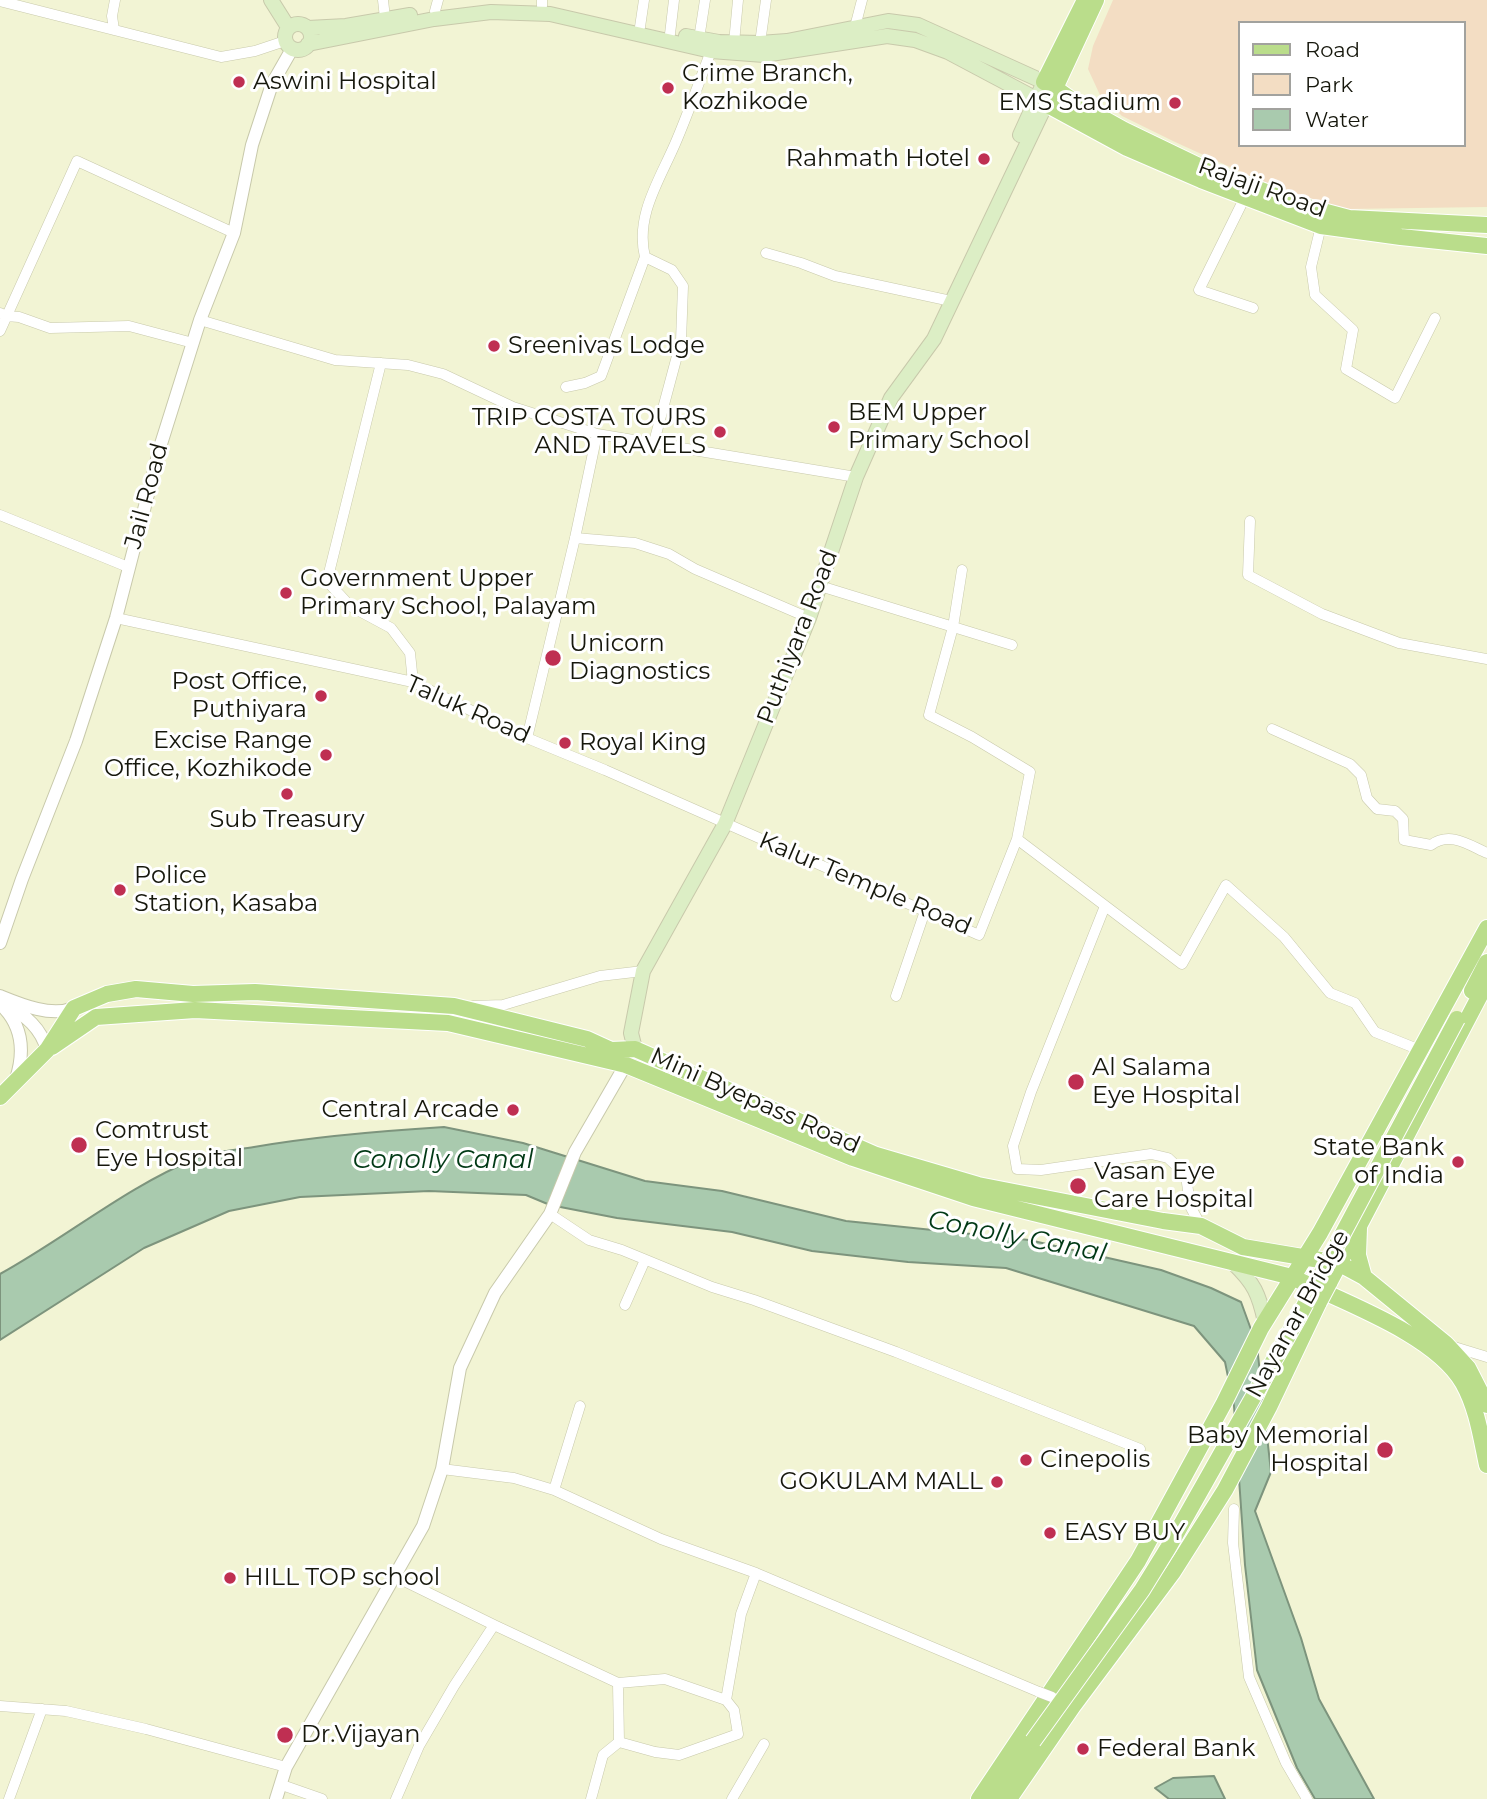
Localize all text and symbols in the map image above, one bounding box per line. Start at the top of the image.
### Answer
legend [1238,21,1466,147]
text: Road [1305,37,1360,62]
place label: Crime Branch, Kozhikode [682,60,853,116]
place label: Aswini Hospital [253,68,437,96]
text: Park [1305,72,1353,97]
marker: Aswini Hospital [231,74,247,90]
marker: Crime Branch, Kozhikode [660,80,676,96]
place label: EMS Stadium [998,89,1161,117]
marker: EMS Stadium [1167,95,1183,111]
text: Water [1305,107,1369,132]
place label: Rahmath Hotel [786,145,970,173]
marker: Rahmath Hotel [976,151,992,167]
street label: Rajaji Road [1194,152,1330,224]
place label: Sreenivas Lodge [508,332,705,360]
marker: Sreenivas Lodge [486,338,502,354]
place label: BEM Upper Primary School [848,399,1030,455]
place label: TRIP COSTA TOURS AND TRAVELS [472,404,706,460]
marker: BEM Upper Primary School [826,419,842,435]
marker: TRIP COSTA TOURS AND TRAVELS [712,424,728,440]
street label: Jail Road [119,440,175,552]
street label: Puthiyara Road [752,546,844,728]
place label: Government Upper Primary School, Palayam [300,565,597,621]
marker: Government Upper Primary School, Palayam [278,585,294,601]
place label: Unicorn Diagnostics [569,630,710,686]
marker: Unicorn Diagnostics [543,648,563,668]
place label: Post Office, Puthiyara [172,668,307,724]
street label: Taluk Road [401,670,535,750]
marker: Post Office, Puthiyara [313,688,329,704]
place label: Excise Range Office, Kozhikode [104,727,312,783]
place label: Royal King [579,729,707,757]
marker: Royal King [557,735,573,751]
marker: Excise Range Office, Kozhikode [318,747,334,763]
marker: Sub Treasury [279,786,295,802]
place label: Sub Treasury [210,806,364,834]
street label: Kalur Temple Road [754,826,976,942]
place label: Police Station, Kasaba [134,862,318,918]
marker: Police Station, Kasaba [112,882,128,898]
street label: Mini Byepass Road [646,1042,864,1160]
place label: Al Salama Eye Hospital [1092,1054,1240,1110]
marker: Al Salama Eye Hospital [1066,1072,1086,1092]
place label: Central Arcade [322,1096,499,1124]
marker: Central Arcade [505,1102,521,1118]
place label: Comtrust Eye Hospital [95,1117,243,1173]
place label: State Bank of India [1313,1134,1444,1190]
marker: Comtrust Eye Hospital [69,1135,89,1155]
water label: Conolly Canal [353,1144,533,1176]
marker: State Bank of India [1450,1154,1466,1170]
place label: Vasan Eye Care Hospital [1094,1158,1254,1214]
marker: Vasan Eye Care Hospital [1068,1176,1088,1196]
water label: Conolly Canal [925,1204,1109,1270]
street label: Nayanar Bridge [1240,1225,1356,1403]
place label: Baby Memorial Hospital [1187,1422,1369,1478]
marker: Baby Memorial Hospital [1375,1440,1395,1460]
place label: Cinepolis [1040,1446,1150,1474]
marker: Cinepolis [1018,1452,1034,1468]
place label: GOKULAM MALL [780,1468,983,1496]
marker: GOKULAM MALL [989,1474,1005,1490]
place label: EASY BUY [1064,1519,1185,1547]
marker: EASY BUY [1042,1525,1058,1541]
place label: HILL TOP school [244,1564,440,1592]
marker: HILL TOP school [222,1570,238,1586]
place label: Dr.Vijayan [301,1721,420,1749]
marker: Dr.Vijayan [275,1725,295,1745]
place label: Federal Bank [1097,1735,1255,1763]
marker: Federal Bank [1075,1741,1091,1757]

